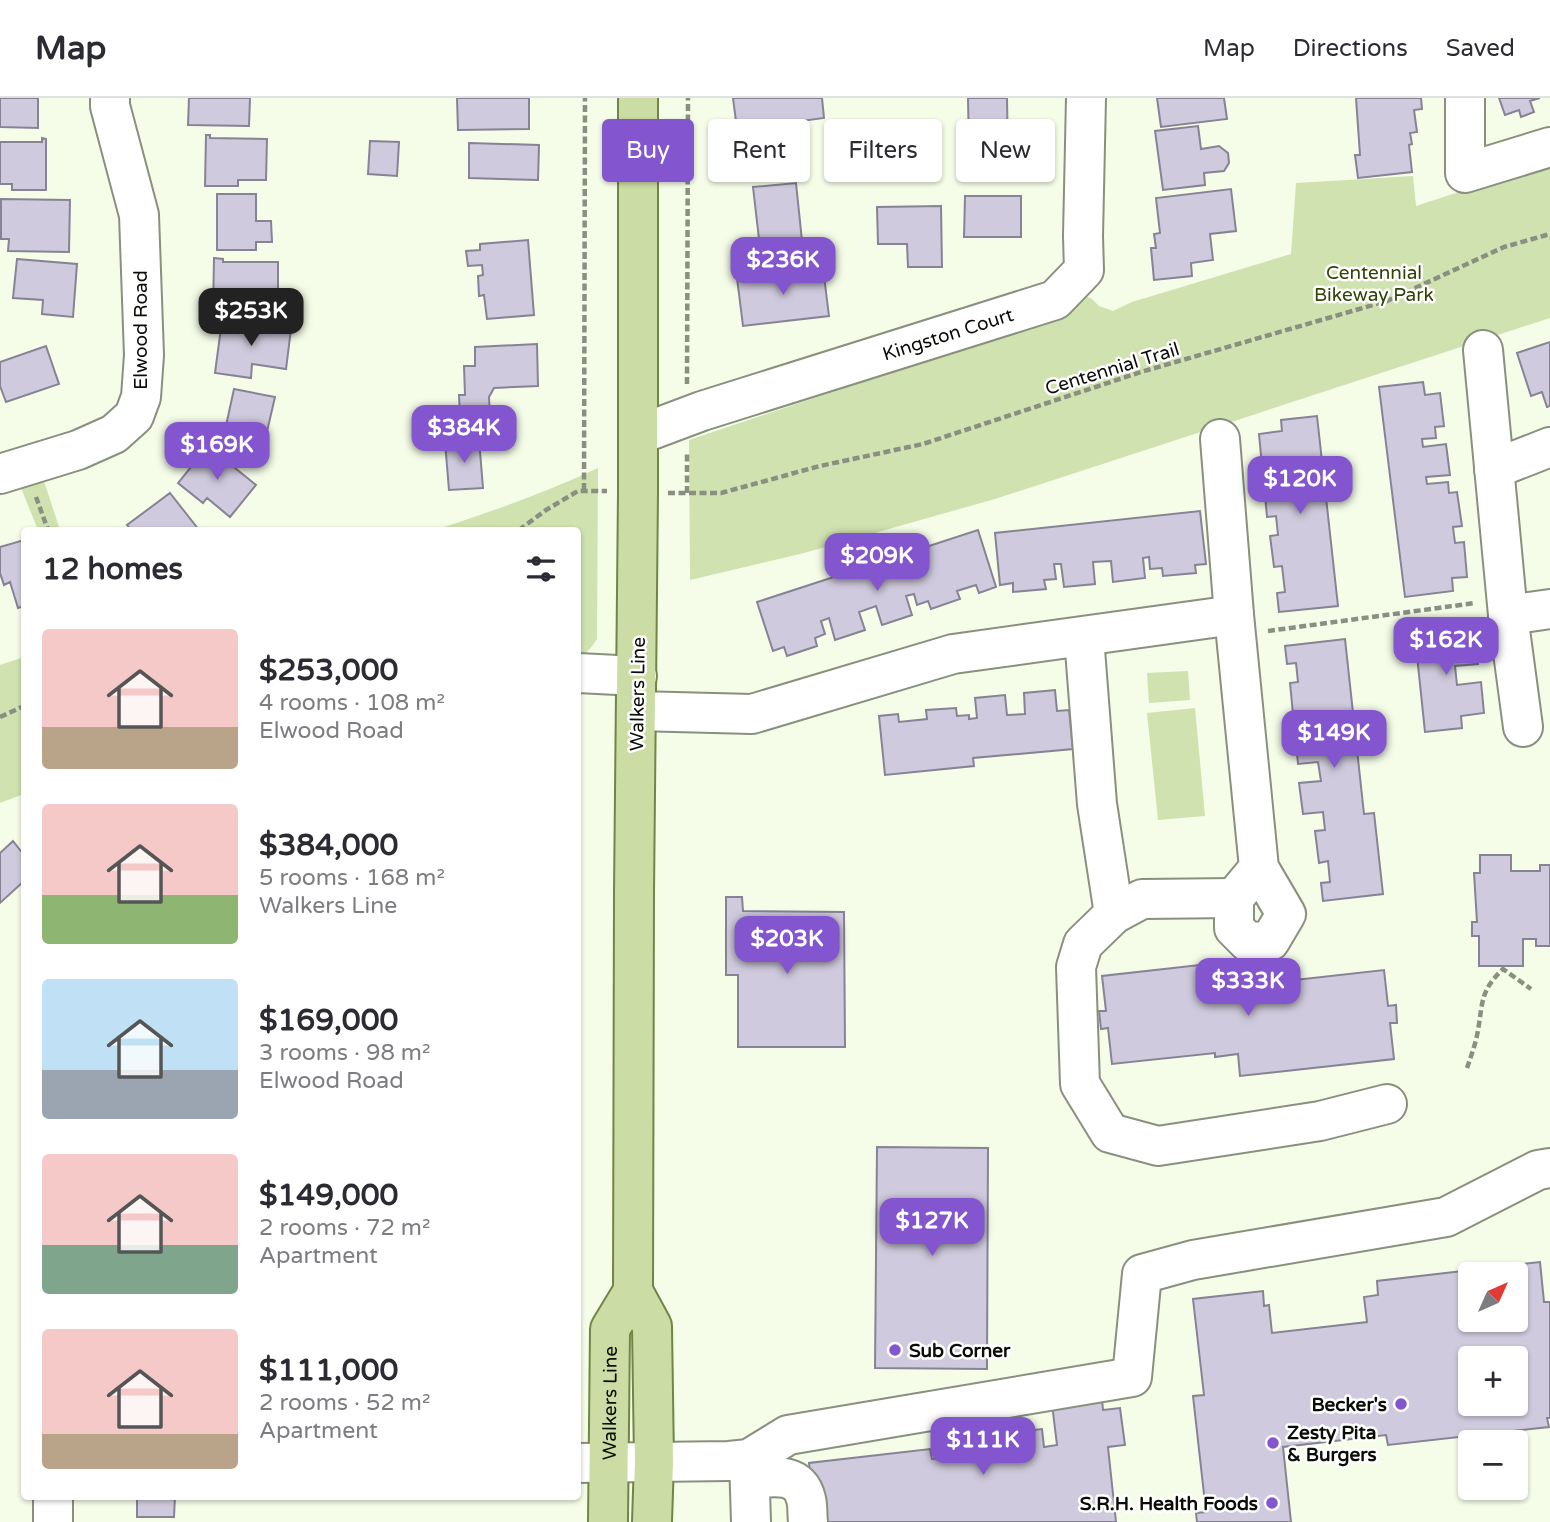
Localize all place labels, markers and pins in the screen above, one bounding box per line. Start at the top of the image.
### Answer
pin: $236K [734,238,832,297]
pin: $253K [202,288,300,348]
pin: $384K [415,406,513,465]
pin: $169K [168,422,266,482]
pin: $120K [1251,456,1349,516]
pin: $209K [828,533,926,593]
pin: $162K [1397,618,1495,677]
pin: $149K [1285,710,1383,770]
pin: $203K [738,916,836,976]
pin: $333K [1199,958,1297,1018]
pin: $127K [883,1198,981,1258]
place label: Sub Corner [909,1340,1011,1362]
marker: Sub Corner [887,1342,903,1358]
place label: Becker's [1311,1394,1387,1416]
marker: Becker's [1393,1396,1409,1412]
pin: $111K [934,1418,1032,1477]
place label: Zesty Pita & Burgers [1287,1422,1377,1467]
marker: Zesty Pita & Burgers [1265,1435,1281,1451]
place label: S.R.H. Health Foods [1080,1493,1258,1515]
marker: S.R.H. Health Foods [1264,1495,1280,1511]

